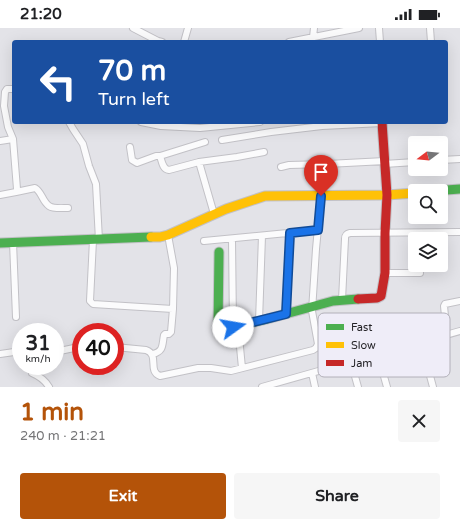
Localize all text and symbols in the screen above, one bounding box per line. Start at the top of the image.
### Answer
text: 21:20 [20,5,62,23]
text: 70 m [98,54,166,88]
icon: left [32,56,84,108]
text: Turn left [98,88,170,110]
north arrow [408,136,448,176]
map controls [408,136,448,272]
pin [304,155,338,196]
icon: arrive [310,161,332,183]
button: search [408,184,448,224]
button: layers [408,232,448,272]
position arrow [212,306,254,348]
legend [318,313,450,377]
text: Fast [351,321,372,334]
speed limit sign: 40 [72,323,124,375]
text: 31 [25,332,51,356]
text: Slow [351,339,376,352]
text: km/h [25,353,51,365]
text: Jam [351,357,372,370]
text: 1 min [20,398,84,427]
button: close [398,400,440,442]
text: 240 m · 21:21 [20,428,106,444]
button: Exit [20,473,226,519]
button: Share [234,473,440,519]

